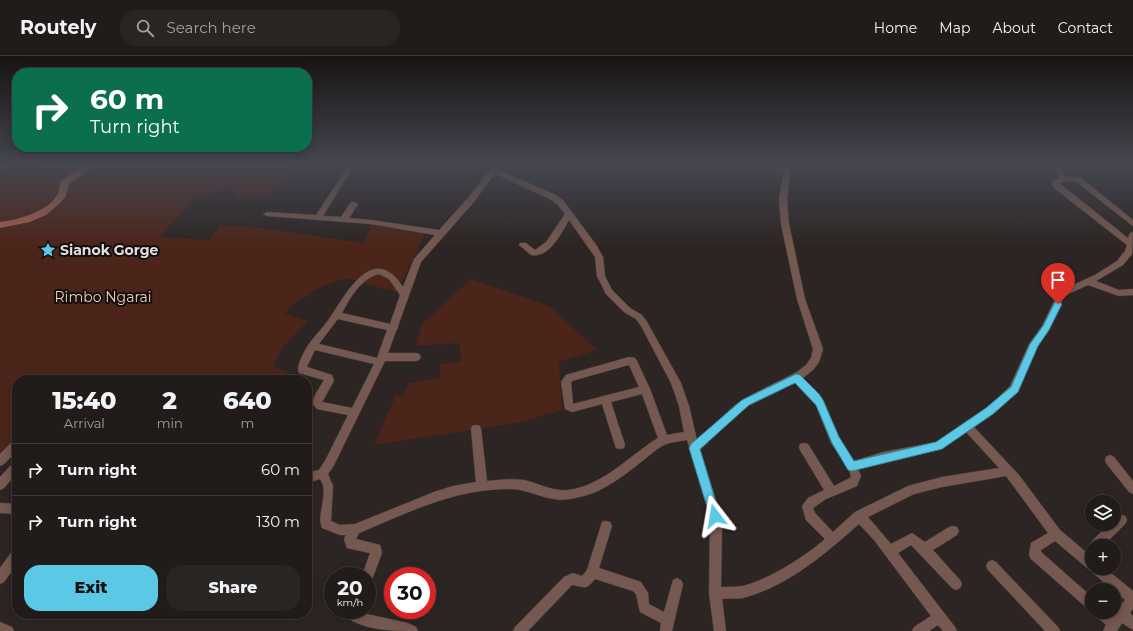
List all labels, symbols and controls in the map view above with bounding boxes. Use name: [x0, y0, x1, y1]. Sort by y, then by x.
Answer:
search box: [120, 10, 400, 46]
text: Routely: [20, 16, 96, 39]
icon: search: [134, 17, 156, 39]
text: Search here: [166, 18, 256, 37]
text: Home: [874, 19, 917, 37]
text: Map: [939, 19, 970, 37]
text: About: [992, 19, 1036, 37]
text: Contact: [1058, 19, 1113, 37]
text: 60 m: [90, 82, 164, 116]
icon: right: [24, 84, 76, 136]
text: Turn right: [90, 116, 180, 138]
place icon: Sianok Gorge: [39, 241, 57, 259]
place label: Sianok Gorge: [60, 241, 158, 259]
pin: [1041, 263, 1075, 304]
icon: arrive: [1047, 269, 1069, 291]
park label: Rimbo Ngarai: [55, 288, 151, 306]
text: 15:40: [52, 386, 117, 415]
text: 2: [163, 386, 177, 415]
text: 640: [223, 386, 272, 415]
text: Arrival: [64, 415, 105, 431]
text: min: [157, 415, 183, 431]
text: m: [240, 415, 254, 431]
icon: right: [24, 459, 46, 481]
text: Turn right: [58, 460, 137, 479]
text: 60 m: [261, 460, 300, 479]
position arrow: [694, 495, 736, 537]
map controls: [1085, 495, 1121, 619]
button: layers: [1085, 495, 1121, 531]
icon: right: [24, 511, 46, 533]
text: Turn right: [58, 512, 137, 531]
text: 130 m: [256, 512, 300, 531]
button: +: [1085, 539, 1121, 575]
button: Exit: [24, 565, 158, 611]
button: Share: [166, 565, 300, 611]
speed limit sign: 30: [384, 567, 436, 619]
text: 20: [337, 576, 363, 600]
button: −: [1085, 583, 1121, 619]
text: km/h: [337, 596, 363, 609]

